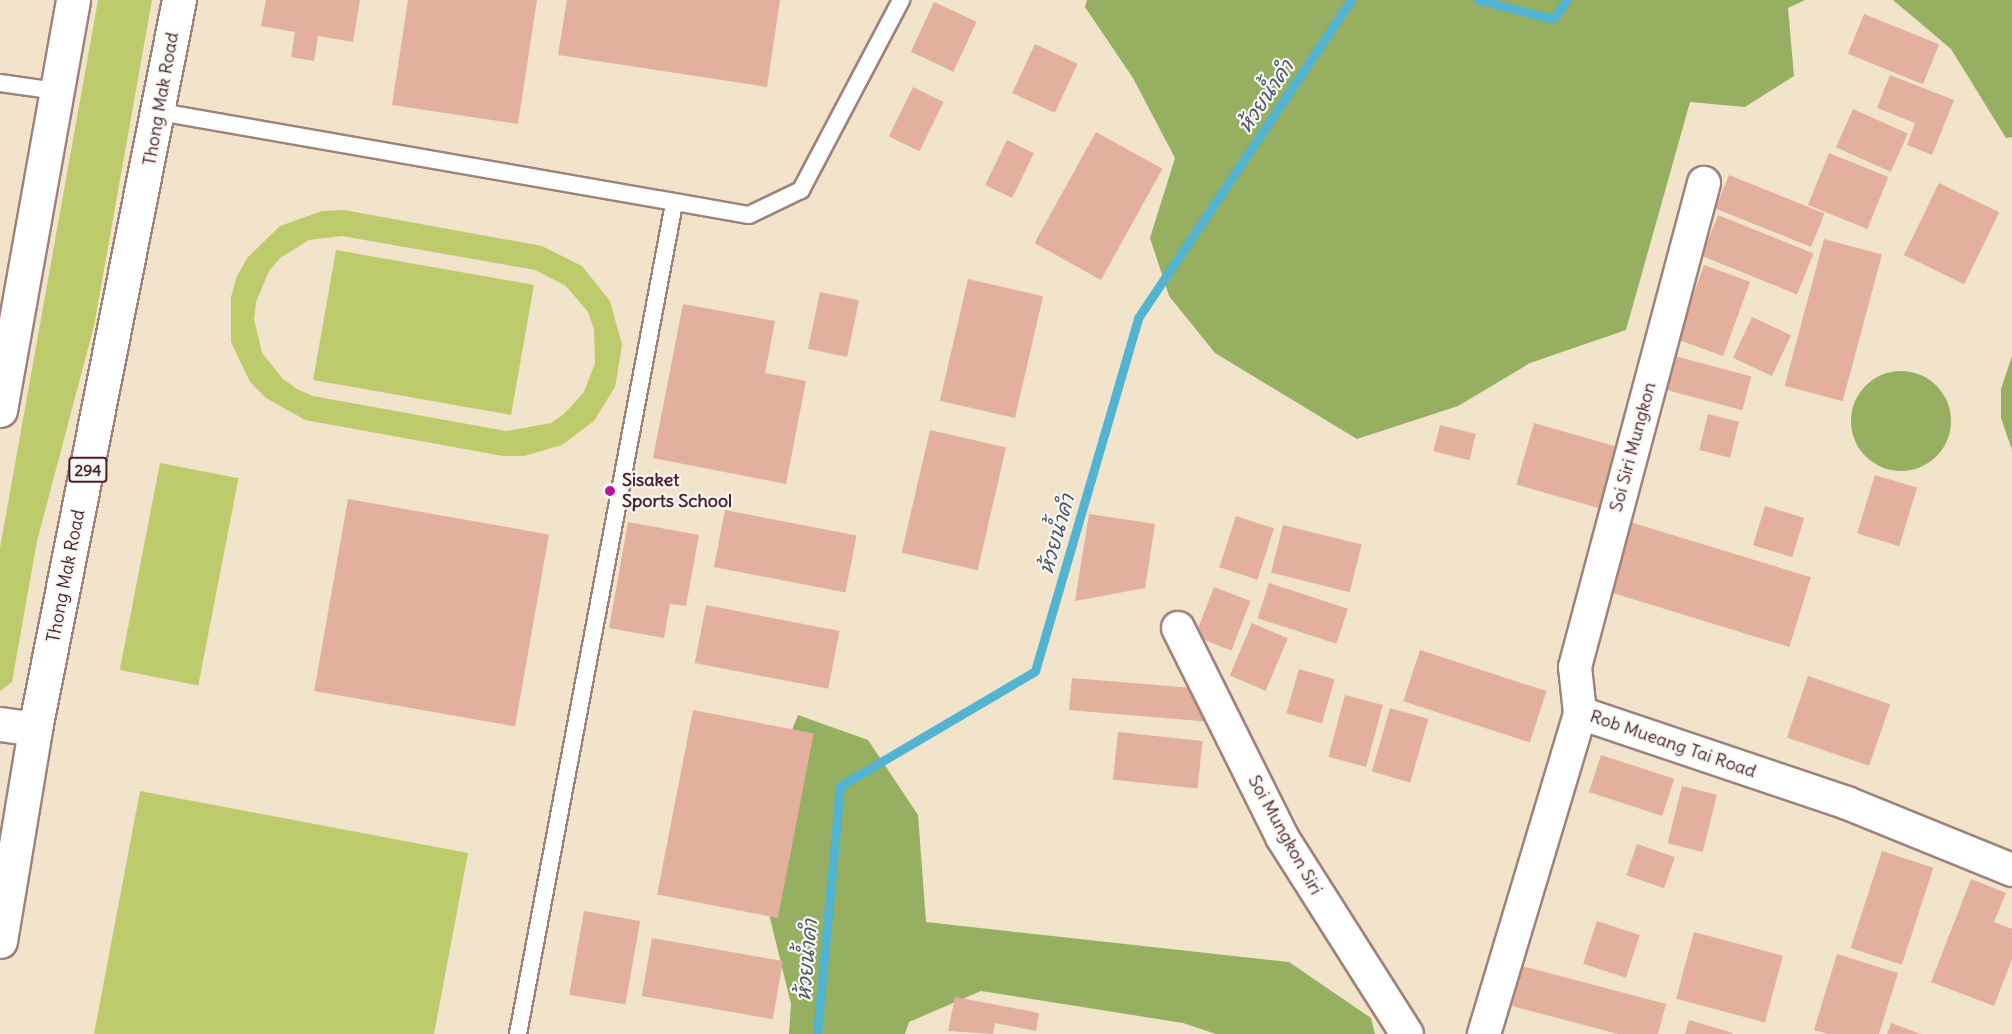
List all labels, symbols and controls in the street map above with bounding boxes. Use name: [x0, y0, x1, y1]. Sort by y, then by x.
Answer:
street label: Thong Mak Road: [139, 31, 183, 167]
water label: ห้วยน้ำคำ: [1232, 55, 1298, 137]
street label: Soi Siri Mungkon: [1605, 380, 1661, 514]
road number: 294: [67, 457, 109, 483]
place label: Sisaket Sports School: [622, 470, 732, 512]
marker: Sisaket Sports School: [603, 484, 617, 498]
water label: ห้วยน้ำคำ: [1033, 491, 1079, 577]
street label: Thong Mak Road: [43, 508, 89, 644]
street label: Rob Mueang Tai Road: [1587, 705, 1759, 783]
street label: Soi Mungkon Siri: [1243, 772, 1327, 898]
water label: ห้วยน้ำคำ: [790, 918, 822, 1002]

